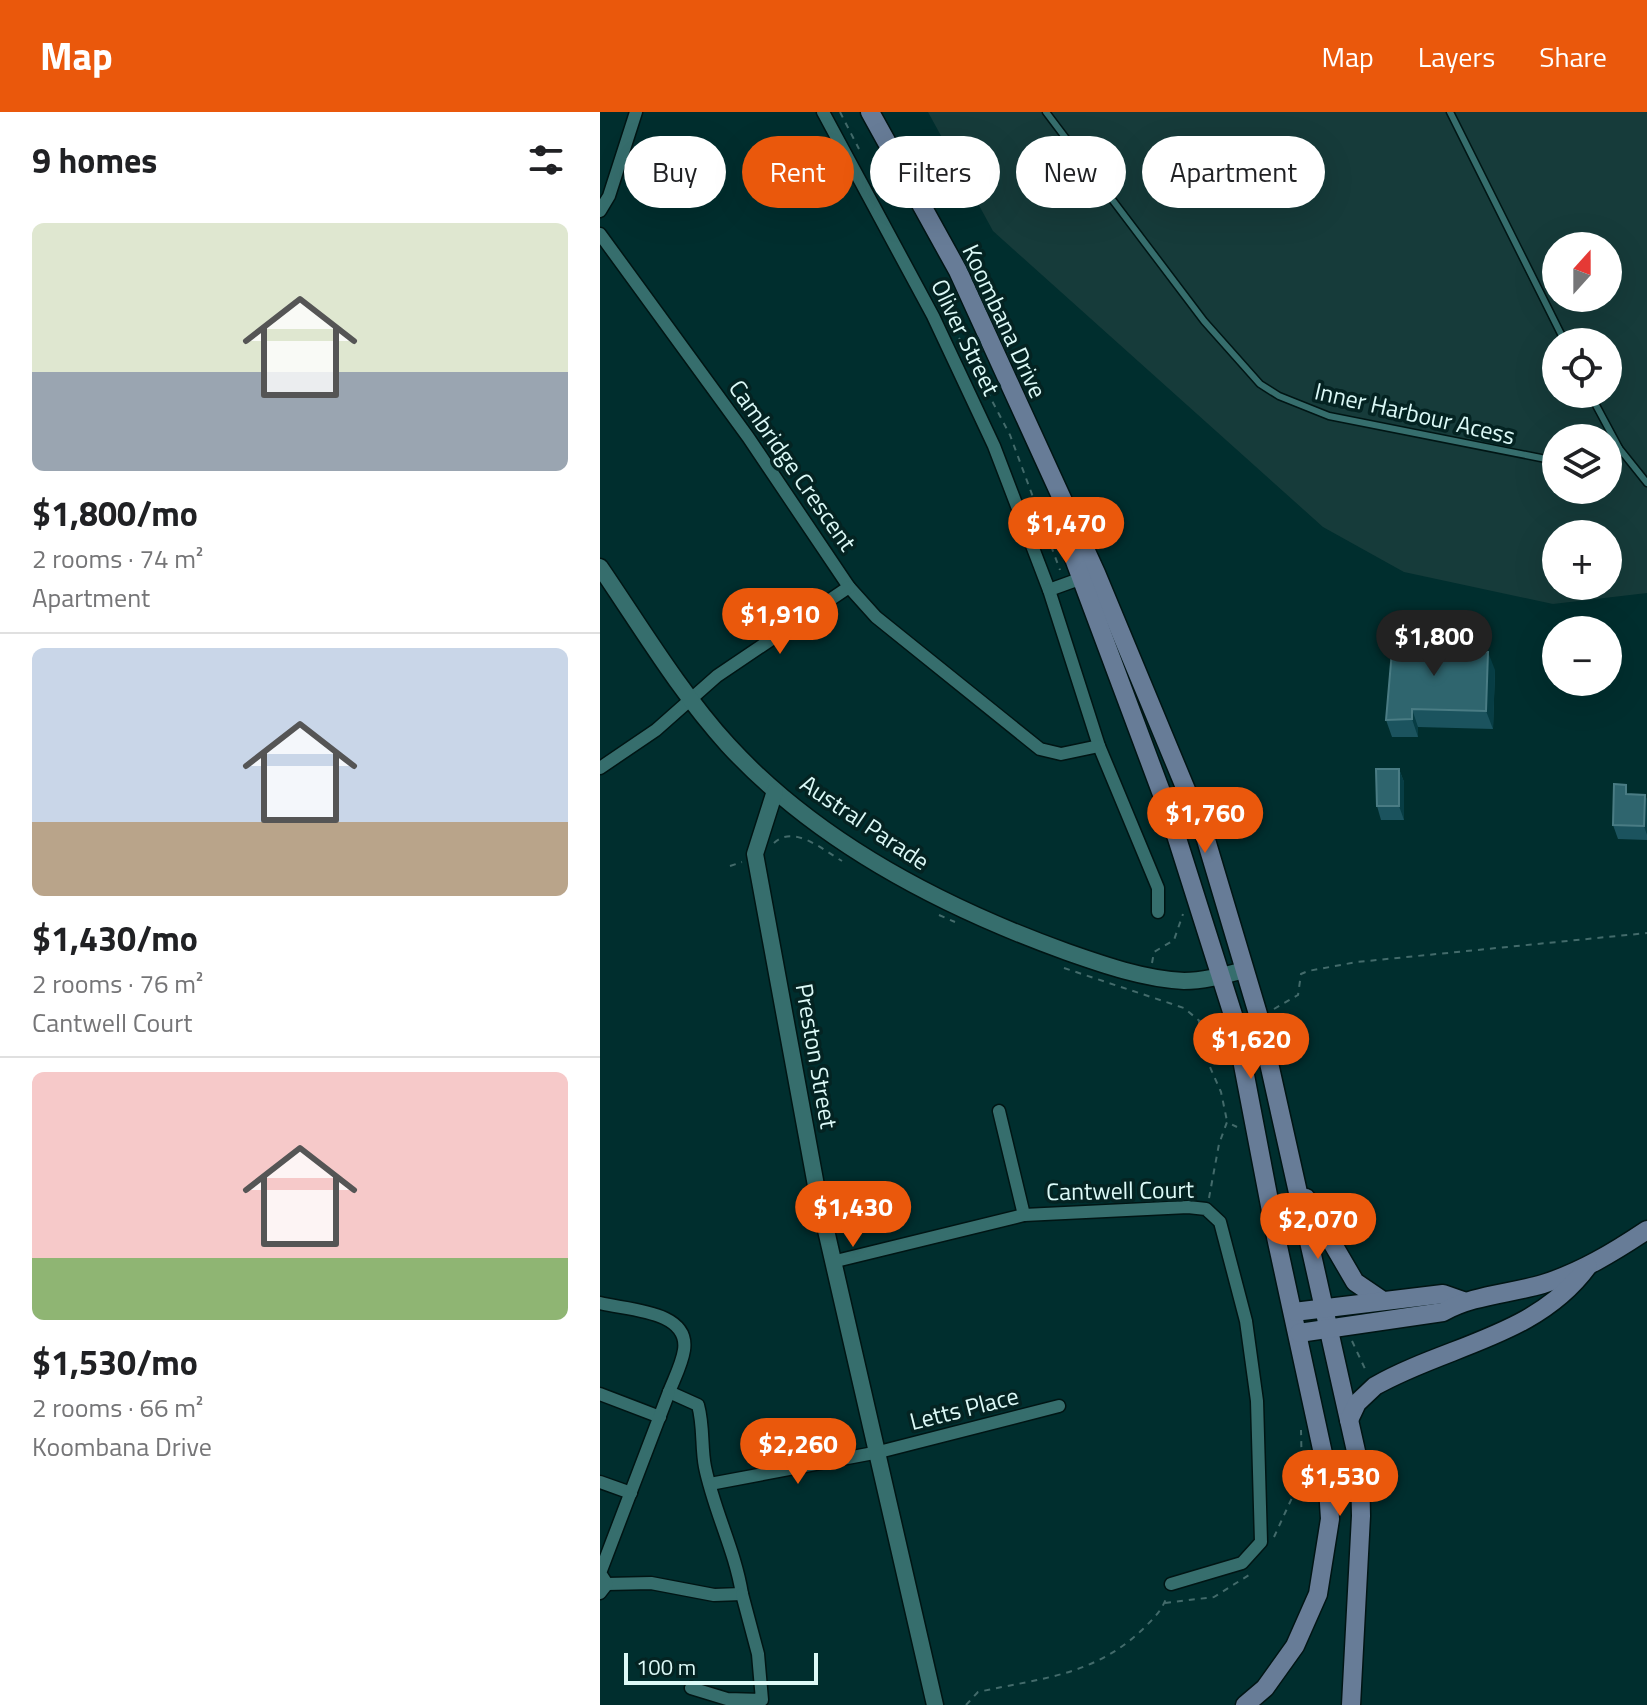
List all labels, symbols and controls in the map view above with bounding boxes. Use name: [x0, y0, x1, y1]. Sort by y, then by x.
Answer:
text: Map: [40, 27, 113, 85]
text: Map: [1321, 35, 1374, 78]
text: Layers: [1418, 35, 1495, 78]
text: Share: [1539, 35, 1607, 78]
text: 9 homes: [32, 134, 157, 186]
chip: Buy: [624, 136, 726, 208]
chip: Rent: [742, 136, 854, 208]
chip: Filters: [870, 136, 1000, 208]
chip: New: [1016, 136, 1126, 208]
chip: Apartment: [1142, 136, 1325, 208]
icon: filters: [524, 138, 568, 182]
north arrow: [1542, 232, 1622, 312]
map controls: [1542, 232, 1622, 696]
street label: Koombana Drive: [954, 238, 1056, 404]
street label: Oliver Street: [922, 273, 1010, 402]
icon: home: [228, 275, 372, 419]
button: locate: [1542, 328, 1622, 408]
street label: Cambridge Crescent: [720, 372, 866, 558]
street label: Inner Harbour Acess: [1311, 372, 1519, 454]
button: layers: [1542, 424, 1622, 504]
text: $1,800/mo: [32, 487, 198, 539]
pin: $1,470: [1001, 497, 1131, 565]
text: $1,470: [1026, 503, 1106, 542]
button: +: [1542, 520, 1622, 600]
text: 2 rooms · 74 m²: [32, 539, 203, 578]
text: Apartment: [32, 578, 150, 617]
pin: $1,910: [715, 588, 845, 656]
text: $1,910: [740, 594, 820, 633]
pin: $1,800: [1369, 610, 1499, 678]
text: $1,800: [1394, 616, 1474, 655]
button: −: [1542, 616, 1622, 696]
icon: home: [228, 700, 372, 844]
street label: Austral Parade: [793, 765, 937, 879]
pin: $1,760: [1140, 787, 1270, 855]
text: $1,760: [1165, 793, 1245, 832]
text: $1,430/mo: [32, 912, 198, 964]
text: 2 rooms · 76 m²: [32, 964, 203, 1003]
street label: Preston Street: [787, 981, 848, 1132]
text: Cantwell Court: [32, 1003, 192, 1042]
pin: $1,620: [1186, 1013, 1316, 1081]
text: $1,620: [1211, 1019, 1291, 1058]
icon: home: [228, 1124, 372, 1268]
street label: Cantwell Court: [1046, 1171, 1195, 1209]
pin: $1,430: [788, 1181, 918, 1249]
text: $1,430: [813, 1187, 893, 1226]
pin: $2,070: [1253, 1193, 1383, 1261]
text: $2,070: [1278, 1199, 1358, 1238]
text: $1,530/mo: [32, 1336, 198, 1388]
street label: Letts Place: [906, 1377, 1022, 1439]
text: 2 rooms · 66 m²: [32, 1388, 203, 1427]
pin: $2,260: [733, 1418, 863, 1486]
text: $2,260: [758, 1424, 838, 1463]
text: Koombana Drive: [32, 1427, 212, 1466]
pin: $1,530: [1275, 1450, 1405, 1518]
text: $1,530: [1300, 1456, 1380, 1495]
scale bar: [624, 1649, 818, 1685]
text: 100 m: [636, 1650, 696, 1684]

